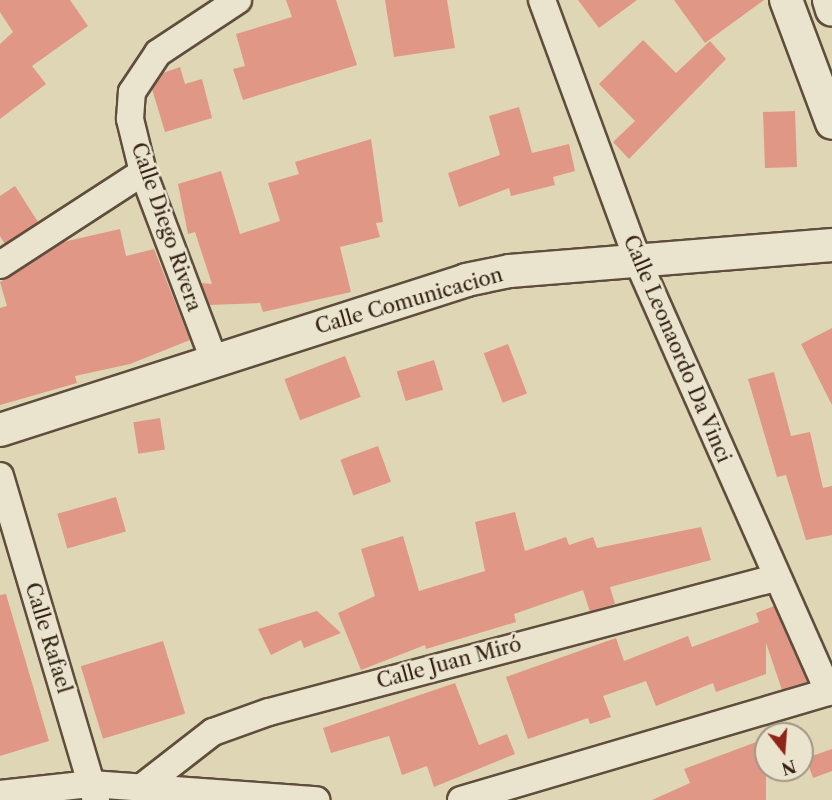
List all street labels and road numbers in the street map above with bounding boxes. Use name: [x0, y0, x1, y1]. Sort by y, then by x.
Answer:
street label: Calle Diego Rivera: [126, 140, 206, 314]
street label: Calle Leonaordo Da Vinci: [618, 231, 736, 467]
street label: Calle Comunicacion: [312, 263, 506, 339]
street label: Calle Rafael: [20, 580, 76, 696]
street label: Calle Juan Miró: [374, 632, 524, 694]

